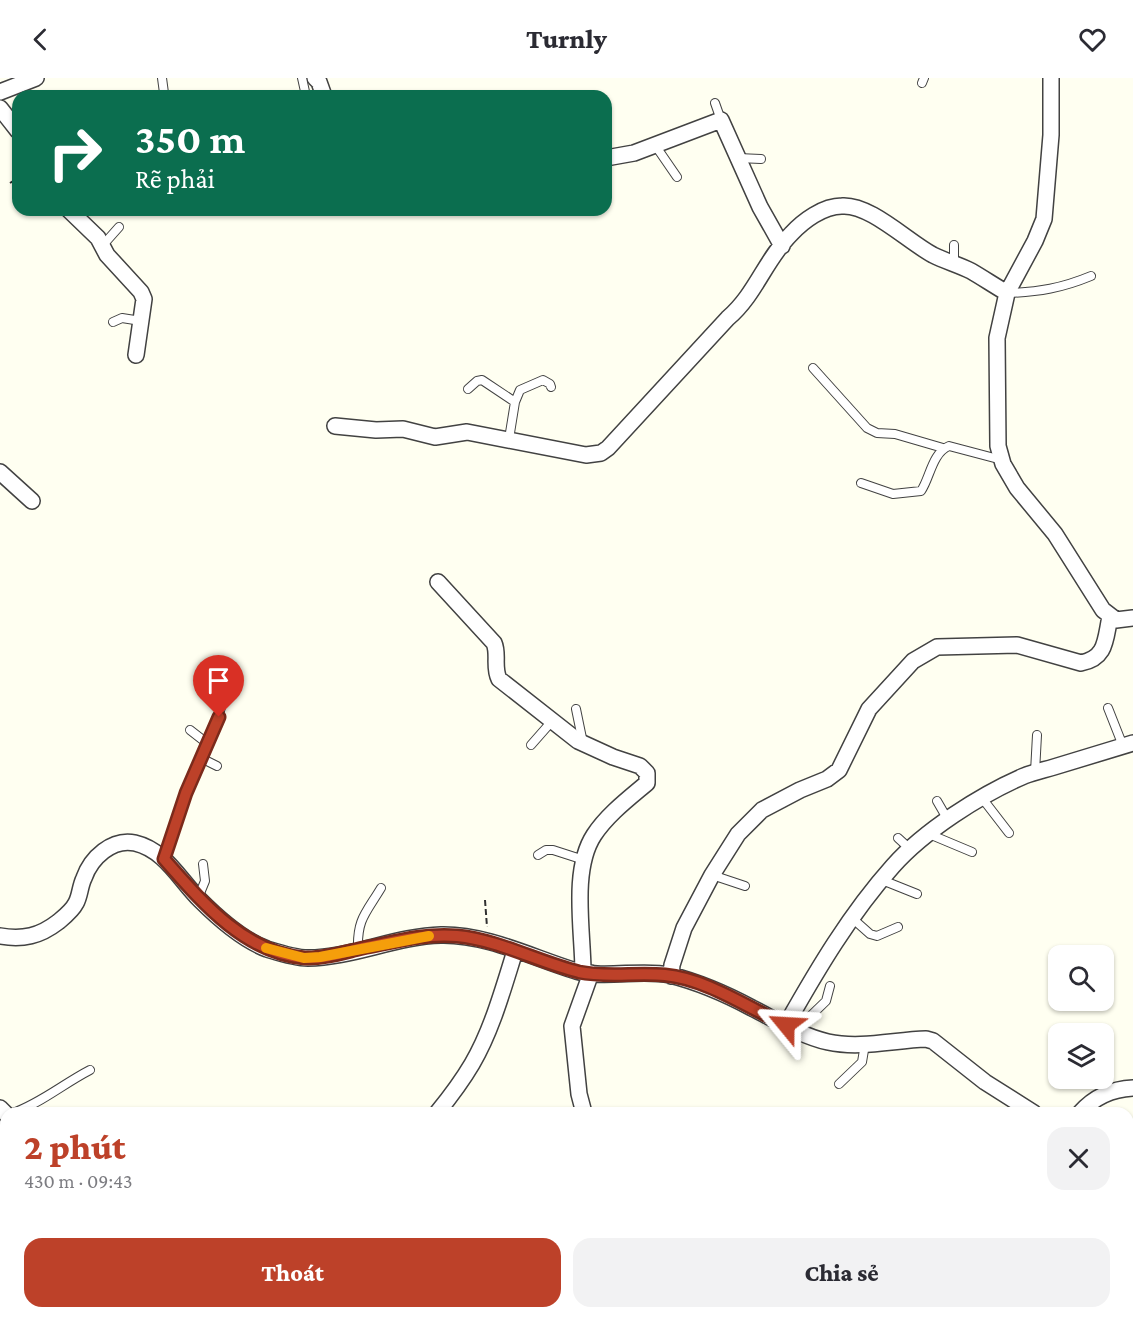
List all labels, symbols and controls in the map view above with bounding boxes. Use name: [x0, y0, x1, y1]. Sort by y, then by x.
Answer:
icon: back: [24, 23, 57, 56]
icon: heart: [1076, 23, 1109, 56]
text: Turnly: [526, 24, 607, 54]
icon: right: [36, 114, 114, 192]
text: 350 m: [135, 115, 245, 162]
text: Rẽ phải: [135, 164, 215, 194]
pin: [193, 655, 244, 717]
icon: arrive: [202, 664, 235, 697]
map controls: [1048, 945, 1114, 1089]
button: search: [1048, 945, 1114, 1011]
position arrow: [754, 993, 818, 1057]
button: layers: [1048, 1023, 1114, 1089]
text: 2 phút: [24, 1127, 125, 1167]
button: close: [1047, 1127, 1110, 1190]
text: 430 m · 09:43: [24, 1170, 133, 1192]
button: Thoát: [24, 1238, 561, 1307]
button: Chia sẻ: [573, 1238, 1110, 1307]

